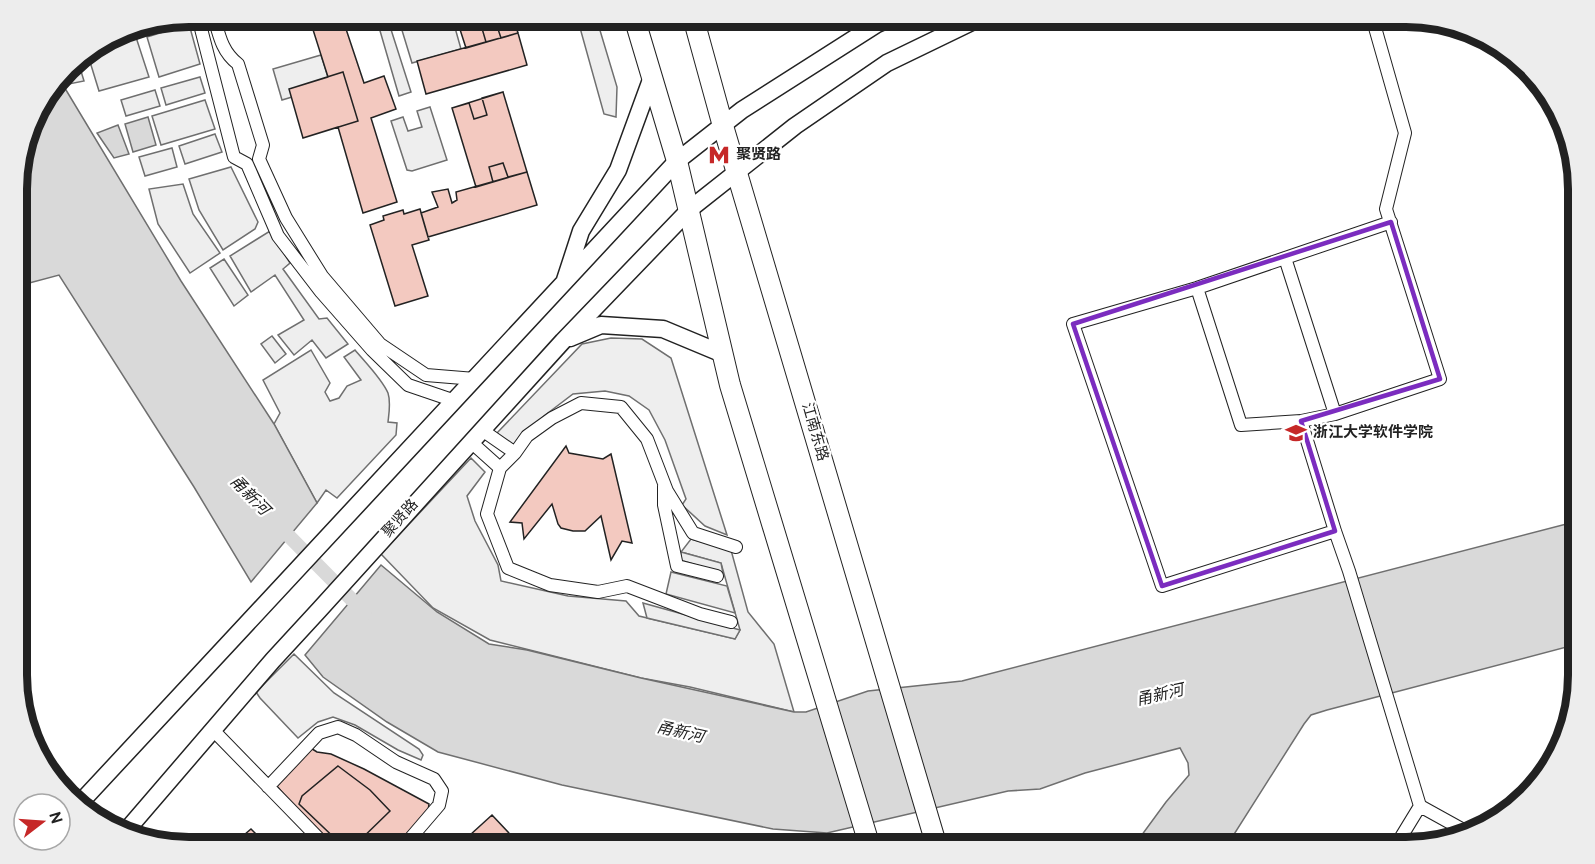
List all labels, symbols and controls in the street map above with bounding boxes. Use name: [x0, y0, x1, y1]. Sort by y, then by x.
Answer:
metro station icon: 聚贤路: [707, 143, 731, 167]
place label: 聚贤路: [736, 146, 781, 165]
street label: 江南东路: [797, 401, 831, 463]
school or university icon: 浙江大学软件学院: [1284, 421, 1308, 445]
place label: 浙江大学软件学院: [1313, 423, 1433, 443]
water label: 甬新河: [225, 472, 275, 522]
street label: 聚贤路: [379, 496, 423, 542]
water label: 甬新河: [1134, 680, 1189, 711]
water label: 甬新河: [654, 718, 709, 749]
north arrow: [12, 792, 72, 852]
text: N: [43, 810, 66, 827]

